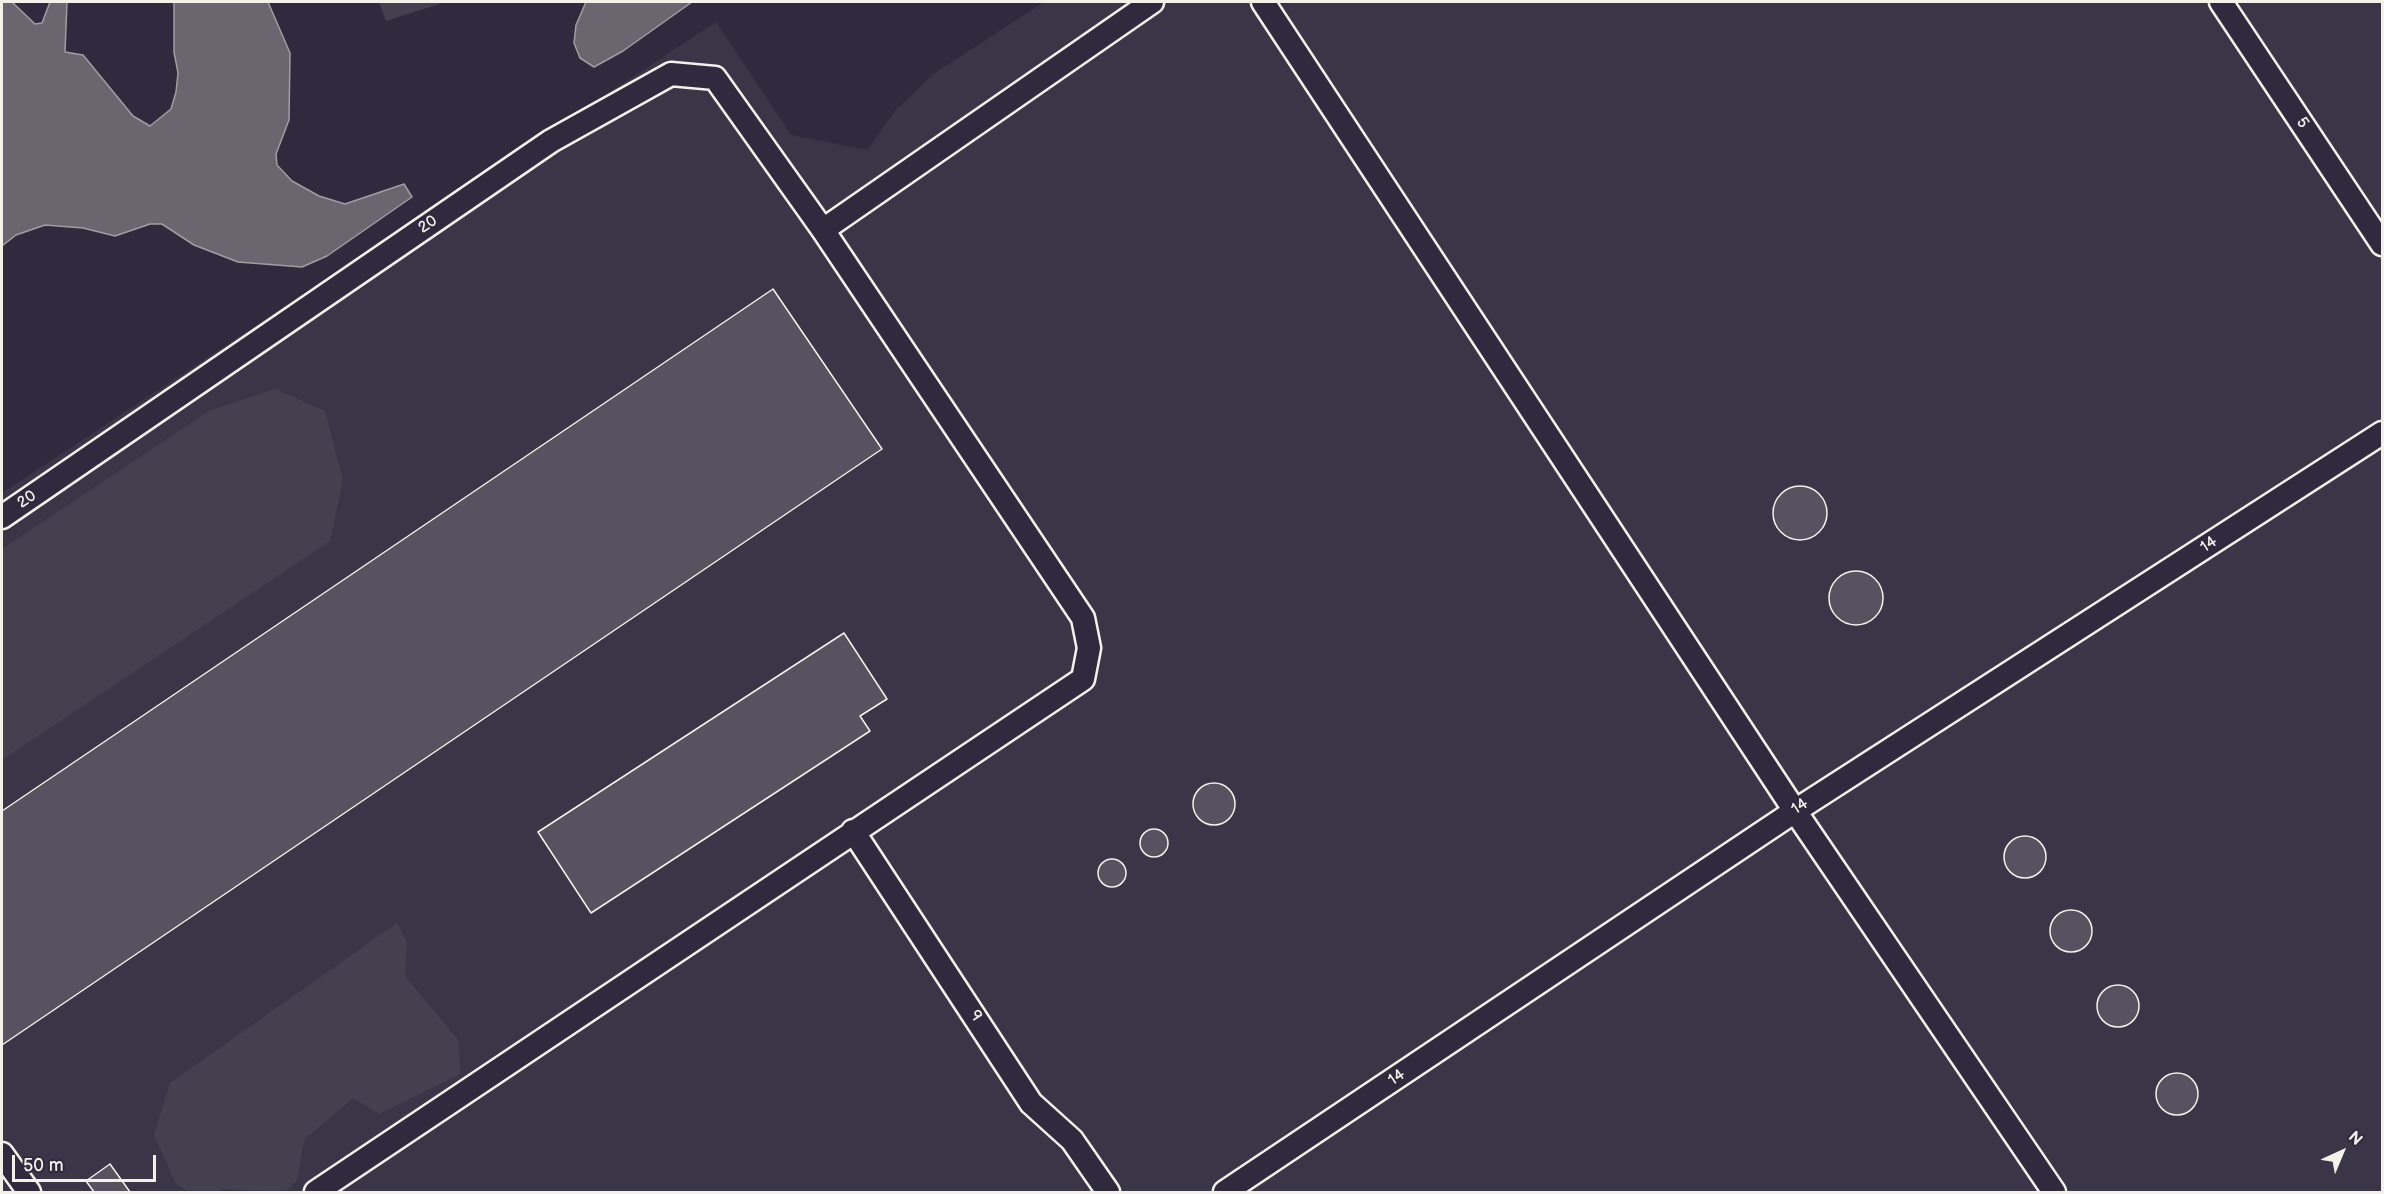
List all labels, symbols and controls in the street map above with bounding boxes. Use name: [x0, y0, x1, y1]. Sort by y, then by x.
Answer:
street label: 5: [2291, 114, 2313, 132]
street label: 20: [415, 212, 441, 238]
street label: 20: [14, 487, 40, 513]
street label: 14: [2197, 533, 2221, 557]
street label: 14: [1788, 795, 1812, 819]
street label: 9: [964, 1007, 986, 1025]
street label: 14: [1385, 1066, 1409, 1090]
north arrow: [2312, 1122, 2372, 1182]
text: N: [2344, 1128, 2366, 1150]
scale bar: [15, 1143, 159, 1181]
text: 50 m: [23, 1155, 64, 1176]

